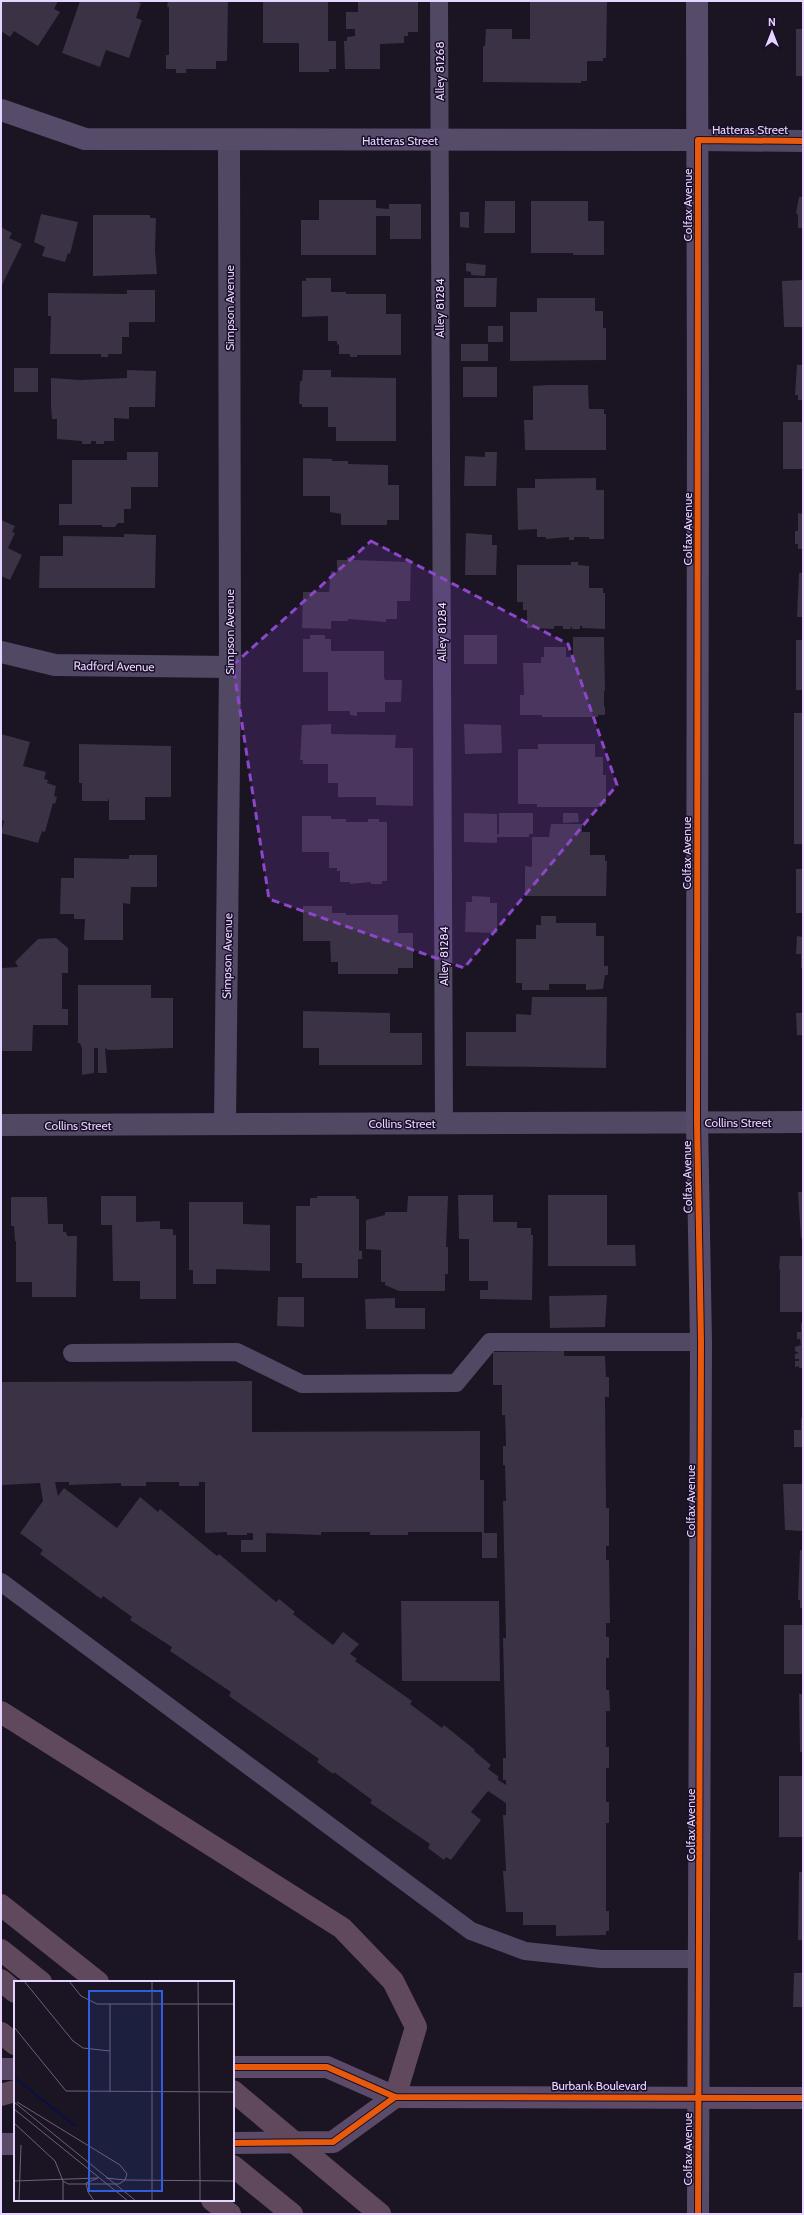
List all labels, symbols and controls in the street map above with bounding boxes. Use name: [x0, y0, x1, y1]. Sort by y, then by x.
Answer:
north arrow: [752, 12, 792, 52]
text: N: [768, 15, 776, 29]
street label: Alley 81268: [432, 41, 447, 101]
street label: Hatteras Street: [712, 122, 788, 137]
street label: Hatteras Street: [362, 133, 438, 148]
street label: Colfax Avenue: [680, 169, 695, 241]
street label: Simpson Avenue: [222, 265, 237, 351]
street label: Alley 81284: [432, 278, 447, 338]
street label: Colfax Avenue: [680, 493, 695, 565]
street label: Simpson Avenue: [222, 589, 237, 675]
street label: Alley 81284: [434, 602, 449, 662]
street label: Radford Avenue: [73, 658, 155, 674]
street label: Colfax Avenue: [679, 817, 694, 889]
street label: Simpson Avenue: [219, 913, 235, 999]
street label: Alley 81284: [436, 926, 451, 986]
street label: Collins Street: [704, 1115, 772, 1130]
street label: Collins Street: [368, 1116, 436, 1131]
street label: Collins Street: [44, 1118, 112, 1133]
street label: Colfax Avenue: [679, 1140, 695, 1214]
street label: Colfax Avenue: [683, 1465, 698, 1537]
street label: Colfax Avenue: [683, 1789, 698, 1861]
inset map: [14, 1981, 234, 2201]
street label: Burbank Boulevard: [551, 2078, 647, 2093]
street label: Colfax Avenue: [680, 2113, 695, 2185]

